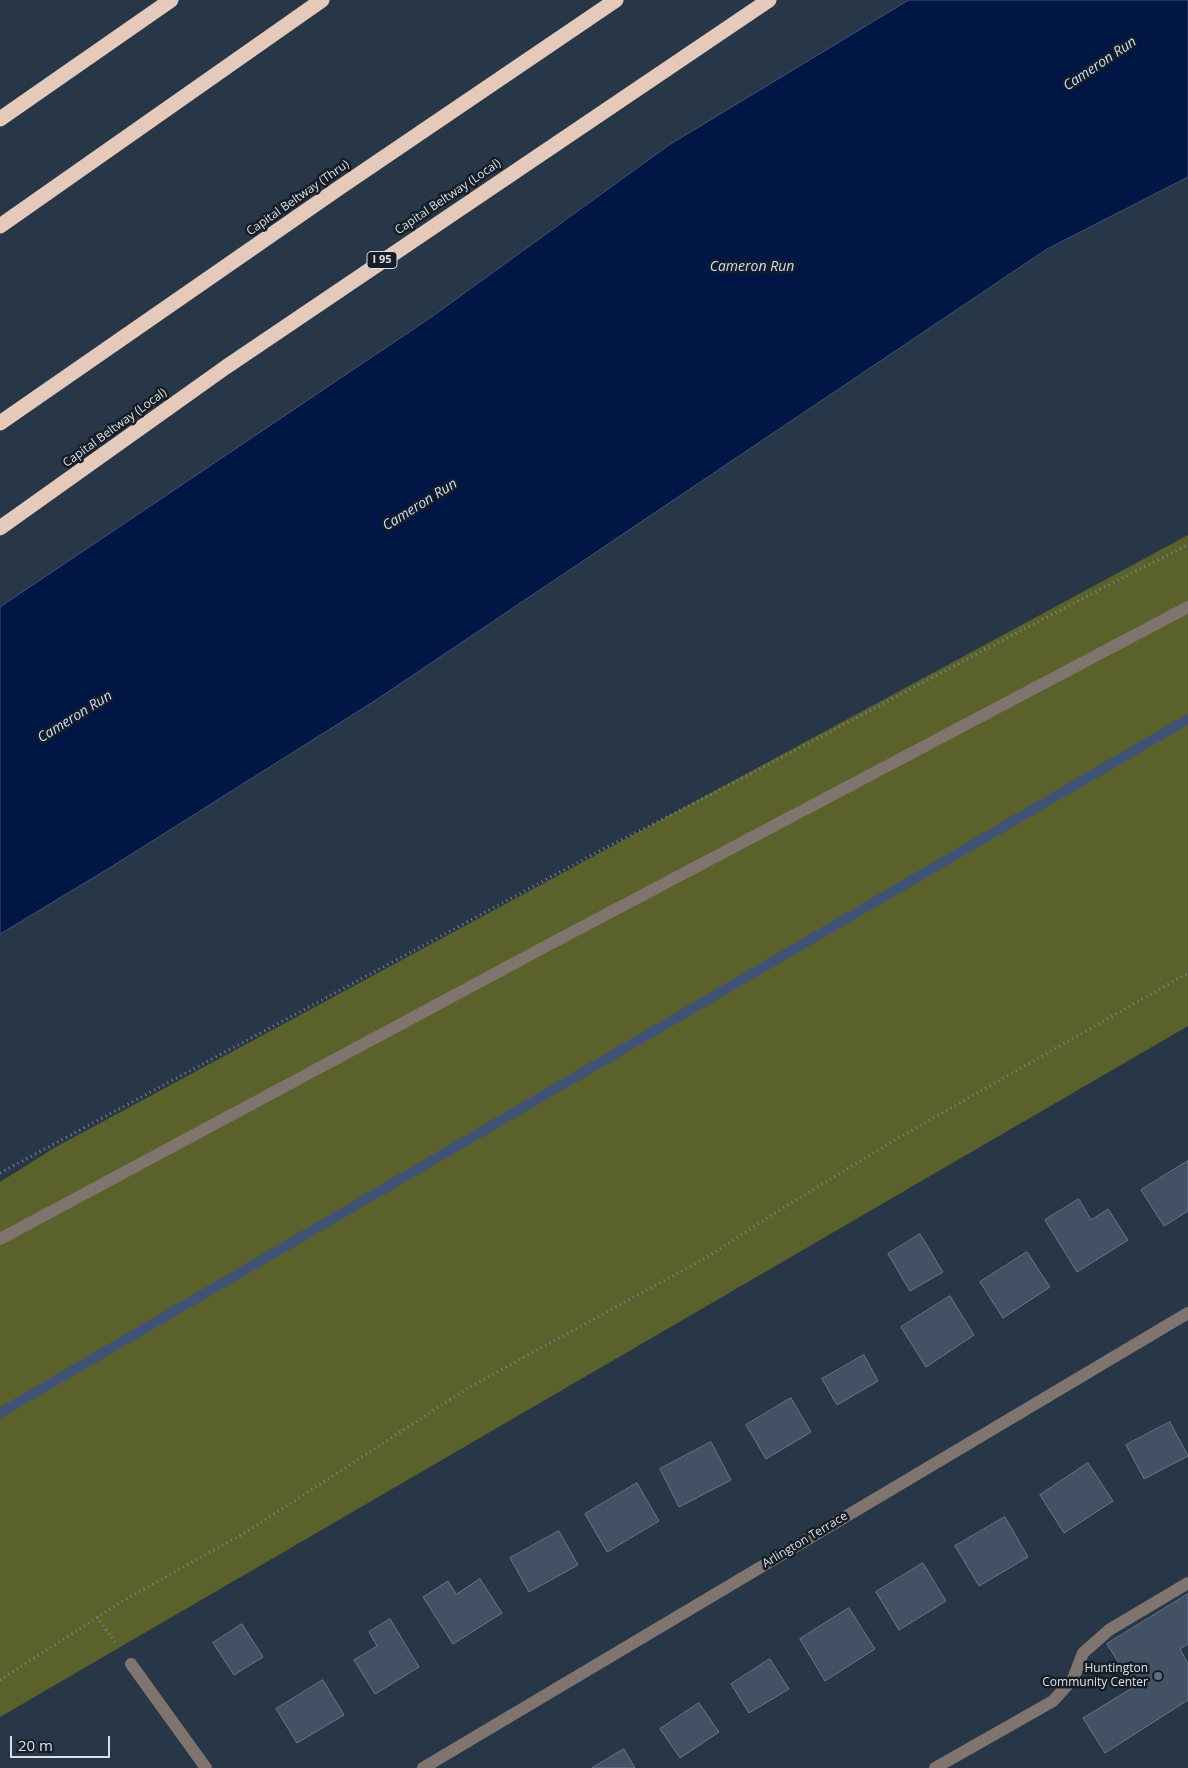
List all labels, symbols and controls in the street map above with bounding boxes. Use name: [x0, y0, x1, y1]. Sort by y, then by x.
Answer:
water label: Cameron Run: [1060, 33, 1140, 95]
street label: Capital Beltway (Local): [392, 156, 504, 238]
street label: Capital Beltway (Thru): [244, 157, 352, 239]
road number: I 95: [367, 252, 397, 268]
water label: Cameron Run: [710, 259, 794, 275]
street label: Capital Beltway (Local): [60, 386, 170, 470]
water label: Cameron Run: [380, 475, 460, 535]
water label: Cameron Run: [35, 687, 115, 747]
street label: Arlington Terrace: [760, 1509, 850, 1571]
place label: Huntington Community Center: [1042, 1662, 1148, 1690]
marker: Huntington Community Center: [1152, 1670, 1164, 1682]
scale bar: [12, 1726, 112, 1758]
text: 20 m: [18, 1735, 53, 1755]

